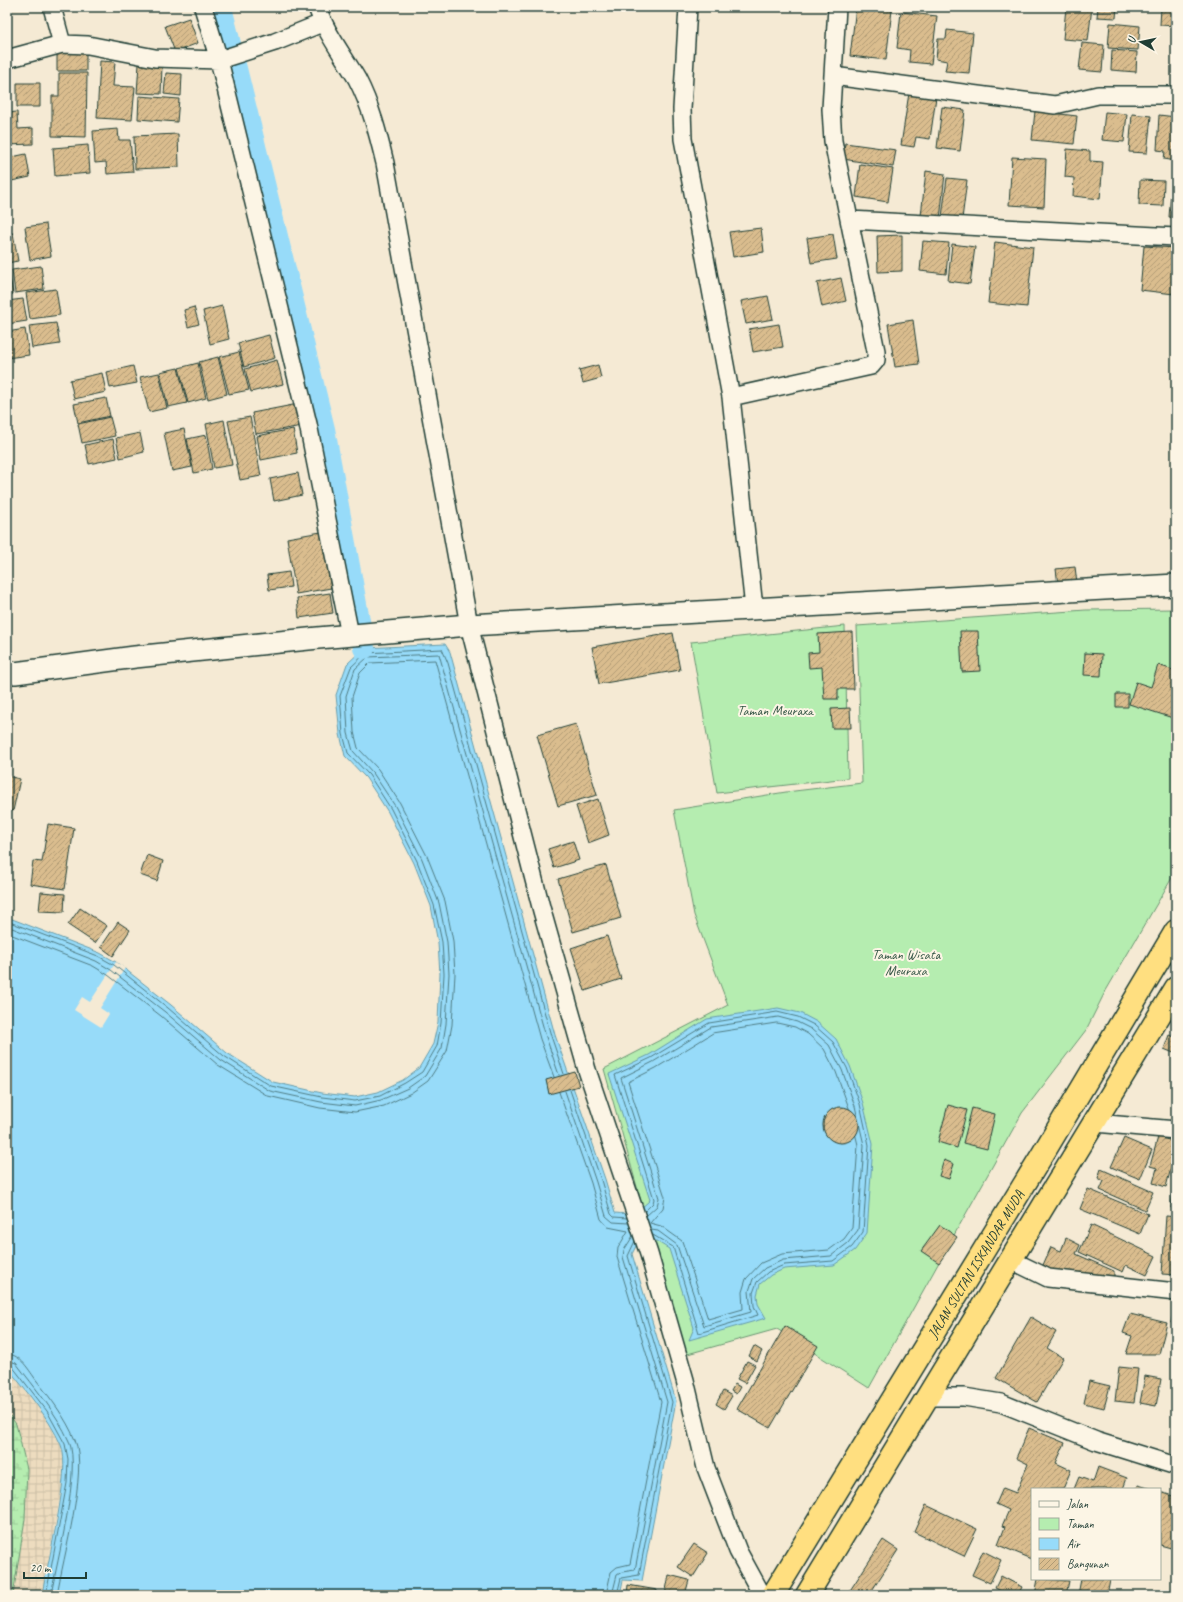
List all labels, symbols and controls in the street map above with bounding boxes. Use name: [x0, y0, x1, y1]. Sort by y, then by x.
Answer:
north arrow: [1121, 22, 1161, 62]
text: U: [1124, 34, 1139, 44]
park label: Taman Meuraxa: [737, 702, 814, 719]
park label: Taman Wisata Meuraxa: [872, 946, 942, 979]
street label: JALAN SULTAN ISKANDAR MUDA: [924, 1186, 1028, 1342]
legend: [1031, 1488, 1161, 1580]
text: Jalan: [1066, 1496, 1089, 1512]
text: Taman: [1067, 1516, 1094, 1532]
text: Air: [1067, 1536, 1081, 1552]
scale bar: [24, 1554, 86, 1580]
text: Bangunan: [1067, 1556, 1109, 1572]
text: 20 m: [30, 1560, 52, 1576]

